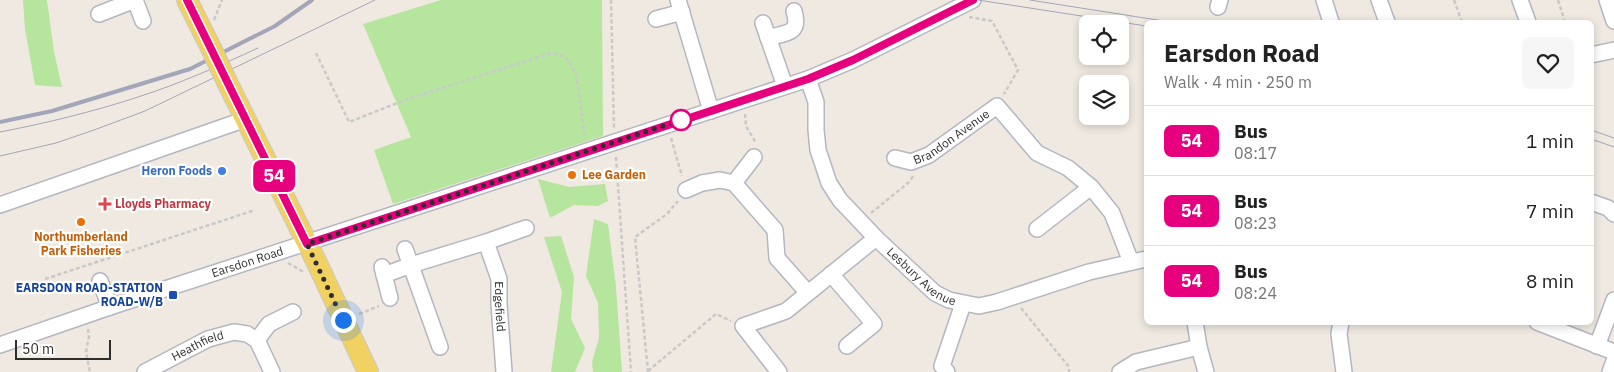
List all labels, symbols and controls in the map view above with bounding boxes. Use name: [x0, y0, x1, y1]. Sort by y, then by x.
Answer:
map controls: [1079, 15, 1129, 125]
button: locate: [1079, 15, 1129, 65]
text: Earsdon Road: [1164, 37, 1320, 69]
button: heart: [1522, 37, 1574, 89]
text: Walk · 4 min · 250 m: [1164, 72, 1312, 92]
button: layers: [1079, 75, 1129, 125]
street label: Brandon Avenue: [911, 106, 992, 167]
unlabelled marker: [670, 109, 692, 131]
text: Bus: [1234, 119, 1268, 143]
text: 54: [1181, 129, 1202, 152]
text: 1 min: [1526, 129, 1574, 153]
text: 08:17: [1234, 143, 1277, 163]
line badge: 54: [252, 160, 296, 192]
place label: Heron Foods: [142, 163, 212, 178]
text: 54: [263, 164, 285, 187]
marker: Heron Foods: [216, 165, 228, 177]
place label: Lee Garden: [582, 167, 646, 182]
marker: Lee Garden: [566, 169, 578, 181]
text: Bus: [1234, 189, 1268, 213]
place label: Lloyds Pharmacy: [115, 196, 212, 211]
marker: Lloyds Pharmacy: [99, 198, 111, 210]
text: 54: [1181, 199, 1202, 222]
text: 7 min: [1526, 199, 1574, 223]
text: 08:23: [1234, 213, 1277, 233]
marker: Northumberland Park Fisheries: [75, 216, 87, 228]
place label: Northumberland Park Fisheries: [34, 229, 128, 258]
street label: Earsdon Road: [209, 243, 285, 280]
street label: Lesbury Avenue: [884, 244, 958, 308]
text: Bus: [1234, 259, 1268, 283]
text: 54: [1181, 269, 1202, 292]
text: 8 min: [1526, 269, 1574, 293]
place label: EARSDON ROAD-STATION ROAD-W/B: [16, 280, 163, 309]
street label: Edgefield: [492, 281, 509, 332]
text: 08:24: [1234, 283, 1277, 303]
marker: EARSDON ROAD-STATION ROAD-W/B: [167, 289, 179, 301]
your location: [331, 308, 356, 333]
street label: Heathfield: [169, 327, 225, 364]
scale bar: [15, 337, 111, 360]
text: 50 m: [22, 340, 54, 358]

